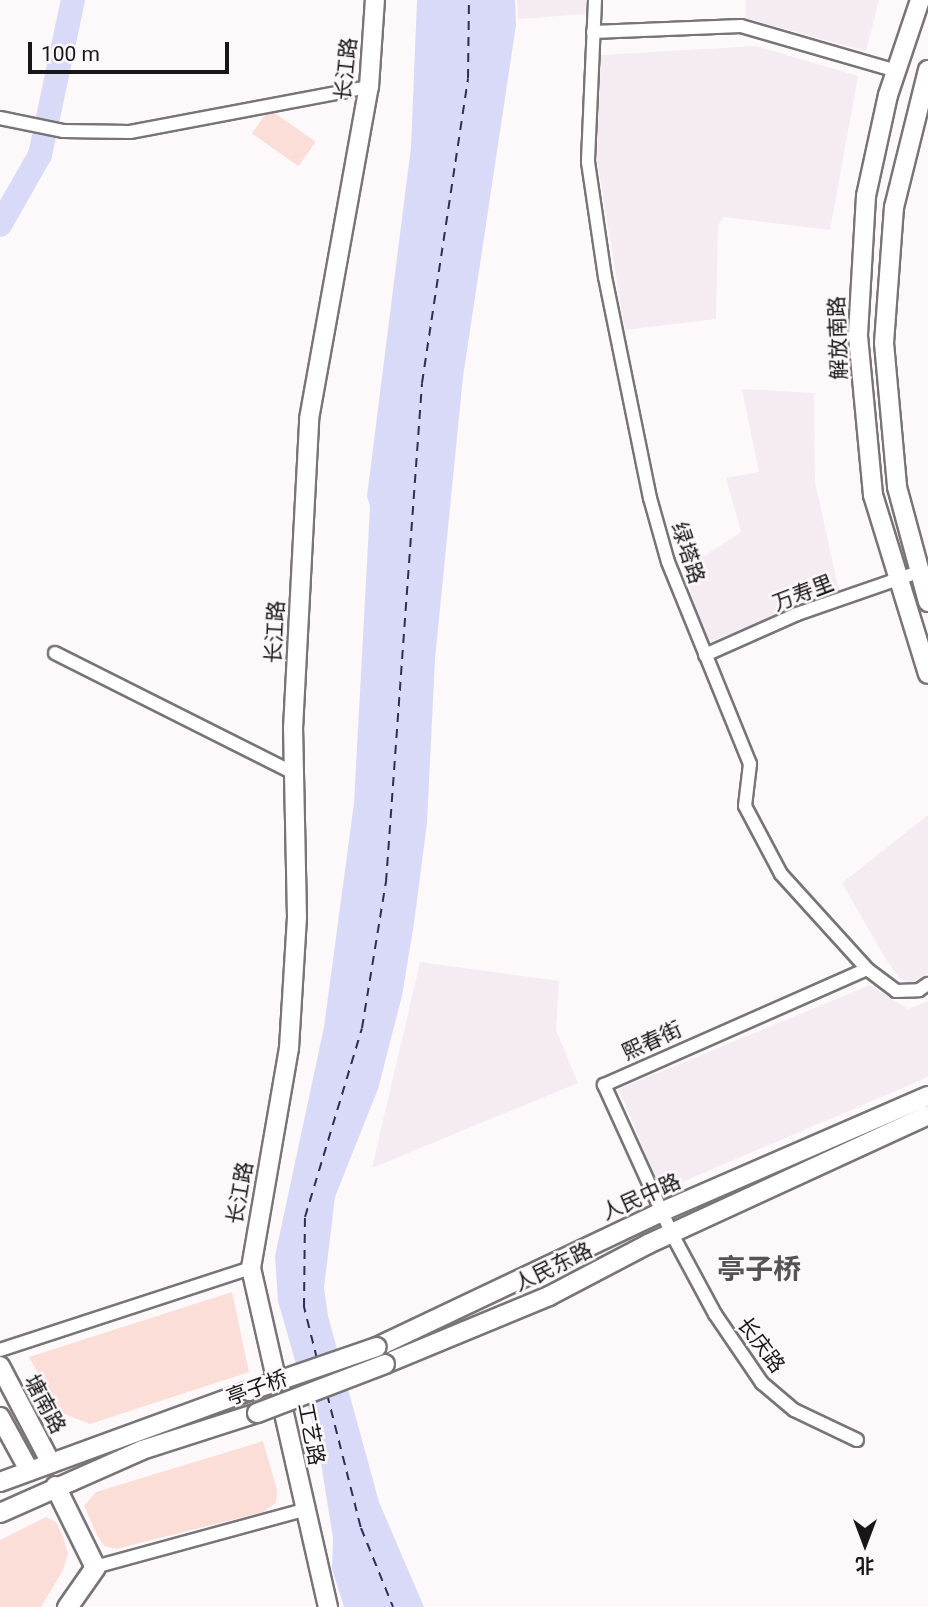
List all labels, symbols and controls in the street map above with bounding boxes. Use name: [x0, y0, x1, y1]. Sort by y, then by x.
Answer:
scale bar: [32, 28, 233, 72]
street label: 长江路: [330, 36, 362, 102]
text: 100 m: [41, 42, 100, 66]
street label: 解放南路: [824, 296, 852, 380]
street label: 绿塔路: [666, 519, 710, 587]
street label: 万寿里: [769, 570, 837, 616]
street label: 长江路: [261, 600, 289, 664]
street label: 熙春街: [618, 1016, 686, 1066]
street label: 长江路: [222, 1160, 258, 1226]
street label: 人民中路: [598, 1168, 684, 1226]
street label: 人民东路: [510, 1237, 596, 1297]
district label: 亭子桥: [717, 1253, 801, 1287]
street label: 长庆路: [732, 1312, 790, 1378]
street label: 亭子桥: [223, 1365, 291, 1411]
street label: 塘南路: [19, 1370, 71, 1438]
street label: 工艺路: [293, 1401, 329, 1467]
north arrow: [830, 1509, 900, 1579]
text: 北: [856, 1554, 875, 1577]

